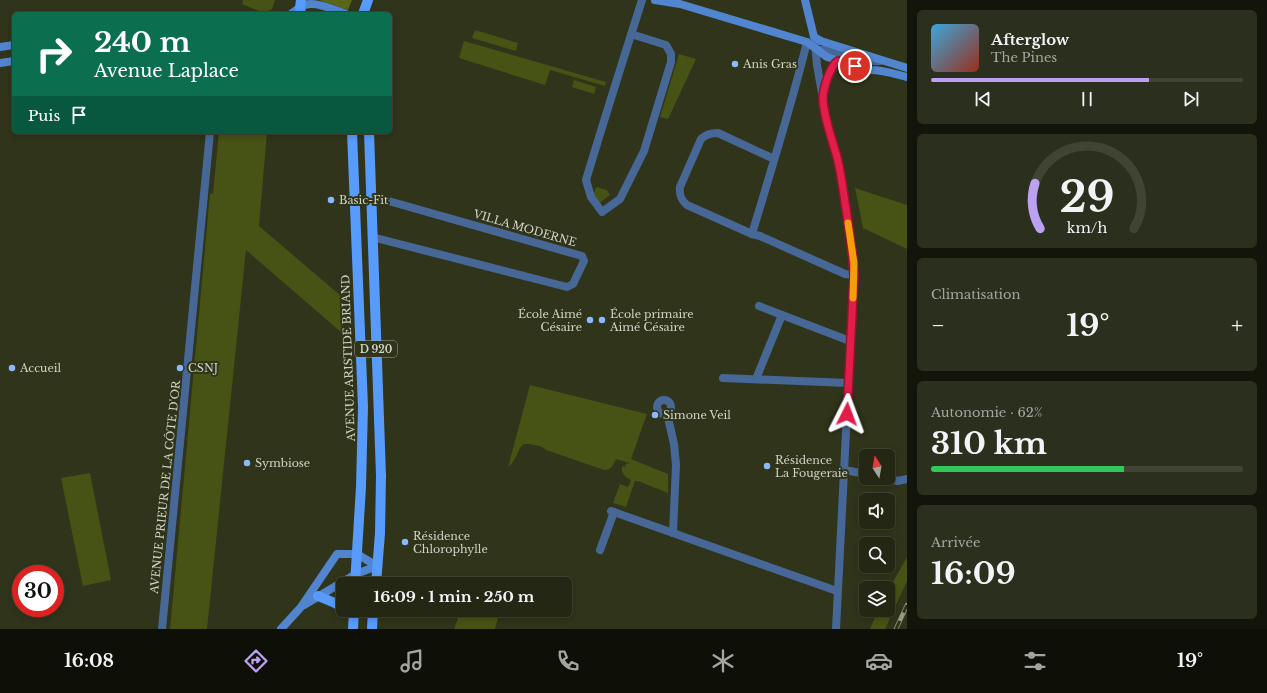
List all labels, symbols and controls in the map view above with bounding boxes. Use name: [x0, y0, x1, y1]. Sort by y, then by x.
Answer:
text: 240 m: [94, 25, 190, 60]
icon: right: [28, 28, 80, 80]
text: Afterglow: [991, 30, 1069, 49]
pin: [838, 49, 872, 83]
text: The Pines: [991, 49, 1057, 66]
icon: arrive: [844, 55, 866, 77]
place label: Anis Gras: [742, 57, 797, 71]
marker: Anis Gras: [730, 59, 740, 69]
text: Avenue Laplace: [94, 60, 239, 82]
icon: previous: [972, 88, 994, 110]
icon: pause: [1076, 88, 1098, 110]
icon: next: [1180, 88, 1202, 110]
icon: arrive: [68, 104, 90, 126]
text: Puis: [28, 106, 60, 125]
text: 29: [1059, 171, 1115, 222]
place label: Basic-Fit: [339, 193, 389, 207]
marker: Basic-Fit: [326, 195, 336, 205]
street label: VILLA MODERNE: [471, 206, 578, 249]
text: km/h: [1067, 218, 1107, 236]
street label: AVENUE ARISTIDE BRIAND: [338, 274, 358, 443]
text: Climatisation: [931, 286, 1021, 303]
place label: École Aimé Césaire: [518, 307, 582, 334]
place label: École primaire Aimé Césaire: [609, 307, 694, 334]
text: 19°: [1066, 307, 1110, 344]
text: −: [931, 312, 945, 339]
text: +: [1231, 312, 1243, 339]
marker: École Aimé Césaire: [585, 315, 595, 325]
marker: École primaire Aimé Césaire: [597, 315, 607, 325]
road number: D 920: [355, 341, 397, 357]
place label: Accueil: [19, 361, 62, 375]
place label: CSNJ: [188, 361, 218, 375]
marker: Accueil: [7, 363, 17, 373]
marker: CSNJ: [175, 363, 185, 373]
street label: AVENUE PRIEUR DE LA CÔTE D'OR: [147, 379, 183, 595]
position arrow: [826, 393, 868, 435]
text: Autonomie · 62%: [931, 404, 1043, 421]
place label: Simone Veil: [663, 408, 731, 422]
marker: Simone Veil: [650, 410, 660, 420]
text: 310 km: [931, 425, 1047, 462]
north arrow: [859, 449, 895, 485]
map controls: [859, 449, 895, 617]
place label: Résidence La Fougeraie: [775, 453, 848, 480]
place label: Symbiose: [255, 456, 310, 470]
marker: Symbiose: [242, 458, 252, 468]
marker: Résidence La Fougeraie: [762, 461, 772, 471]
button: sound: [859, 493, 895, 529]
place label: Résidence Chlorophylle: [413, 529, 488, 556]
text: Arrivée: [931, 534, 980, 551]
marker: Résidence Chlorophylle: [400, 537, 410, 547]
button: search: [859, 537, 895, 573]
text: 16:09: [931, 555, 1016, 592]
speed limit sign: 30: [12, 565, 64, 617]
button: layers: [859, 581, 895, 617]
text: 16:09 · 1 min · 250 m: [374, 587, 534, 606]
icon: directions: [242, 647, 270, 675]
icon: music: [398, 647, 426, 675]
icon: phone: [554, 647, 582, 675]
icon: climate: [709, 647, 737, 675]
icon: car: [865, 647, 893, 675]
icon: filters: [1021, 647, 1049, 675]
text: 16:08: [64, 650, 114, 672]
text: 19°: [1177, 650, 1203, 672]

